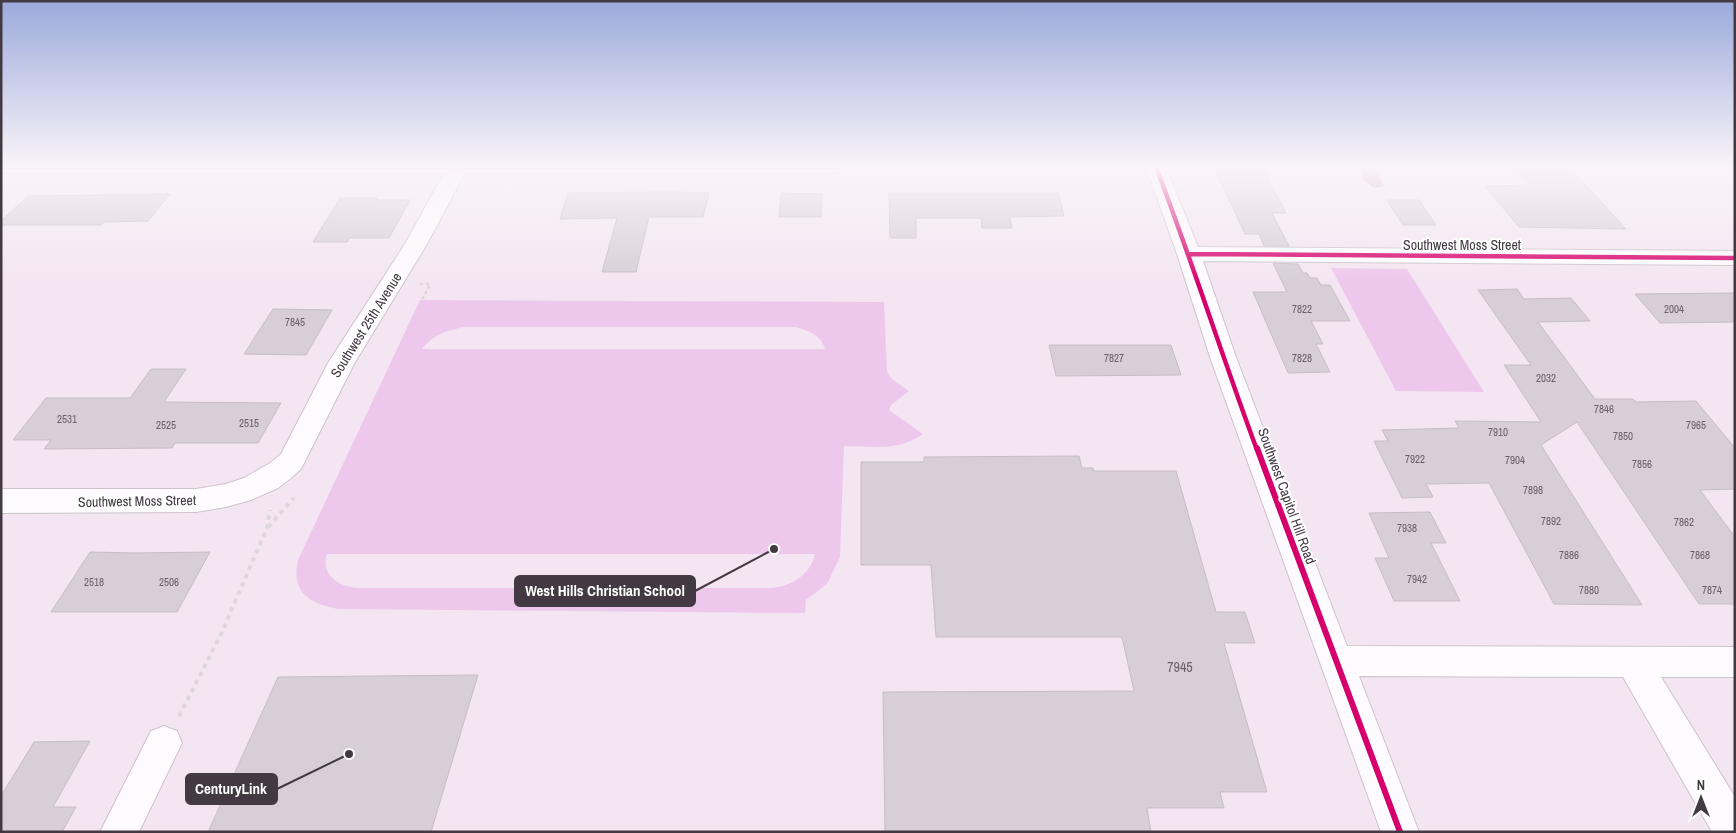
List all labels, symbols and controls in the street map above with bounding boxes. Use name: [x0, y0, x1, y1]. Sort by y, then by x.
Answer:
street label: Southwest Moss Street: [1403, 236, 1521, 254]
street label: Southwest 25th Avenue: [326, 269, 406, 381]
house number: 7822: [1292, 302, 1312, 316]
house number: 2004: [1664, 302, 1684, 316]
house number: 7845: [285, 315, 305, 329]
house number: 7827: [1104, 351, 1124, 365]
house number: 7828: [1292, 351, 1312, 365]
house number: 2032: [1536, 371, 1556, 385]
house number: 7846: [1594, 402, 1614, 416]
house number: 2531: [57, 412, 77, 426]
house number: 2515: [239, 416, 259, 430]
house number: 2525: [156, 418, 176, 432]
house number: 7965: [1686, 418, 1706, 432]
street label: Southwest Capitol Hill Road: [1254, 425, 1320, 567]
house number: 7910: [1488, 425, 1508, 439]
house number: 7850: [1613, 429, 1633, 443]
house number: 7922: [1405, 452, 1425, 466]
house number: 7904: [1505, 453, 1525, 467]
house number: 7856: [1632, 457, 1652, 471]
house number: 7898: [1523, 483, 1543, 497]
street label: Southwest Moss Street: [78, 491, 196, 511]
house number: 7892: [1541, 514, 1561, 528]
house number: 7862: [1674, 515, 1694, 529]
house number: 7938: [1397, 521, 1417, 535]
house number: 7886: [1559, 548, 1579, 562]
house number: 7868: [1690, 548, 1710, 562]
house number: 7942: [1407, 572, 1427, 586]
house number: 2518: [84, 575, 104, 589]
house number: 2506: [159, 575, 179, 589]
callout: West Hills Christian School: [515, 576, 695, 606]
text: West Hills Christian School: [525, 580, 685, 601]
house number: 7880: [1579, 583, 1599, 597]
house number: 7874: [1702, 583, 1722, 597]
house number: 7945: [1167, 658, 1193, 676]
north arrow: [1676, 773, 1726, 823]
callout: CenturyLink: [186, 774, 277, 804]
text: N: [1697, 776, 1705, 794]
text: CenturyLink: [195, 778, 267, 799]

